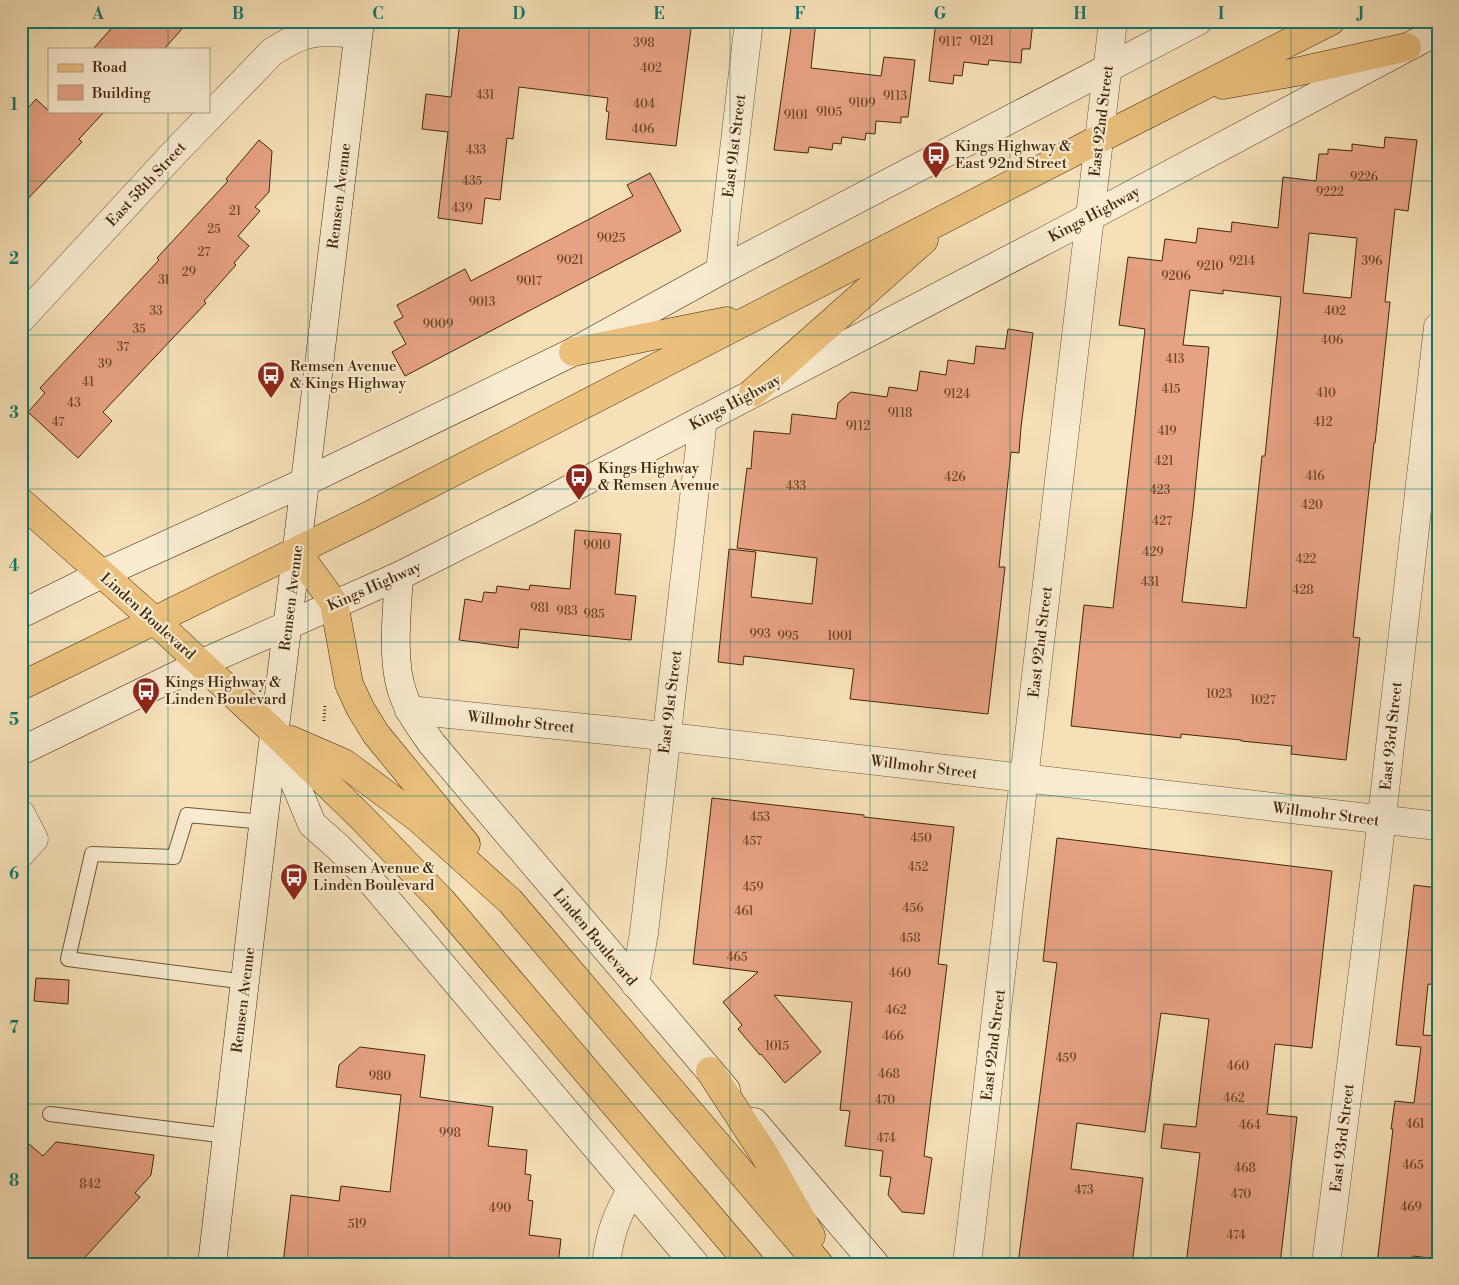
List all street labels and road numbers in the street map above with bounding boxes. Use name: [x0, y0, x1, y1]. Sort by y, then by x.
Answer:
street label: East 92nd Street: [1085, 64, 1118, 178]
street label: East 91st Street: [719, 93, 750, 199]
street label: East 58th Street: [102, 138, 191, 231]
street label: Remsen Avenue: [324, 142, 355, 250]
street label: Kings Highway: [1045, 182, 1144, 247]
street label: Kings Highway: [686, 370, 785, 435]
street label: Remsen Avenue: [276, 544, 307, 652]
street label: Kings Highway: [324, 557, 425, 616]
street label: Linden Boulevard: [96, 569, 199, 664]
street label: East 92nd Street: [1024, 585, 1057, 699]
street label: East 91st Street: [655, 649, 686, 755]
street label: East 93rd Street: [1376, 680, 1407, 791]
street label: Willmohr Street: [465, 707, 576, 738]
street label: Willmohr Street: [868, 751, 979, 784]
street label: Willmohr Street: [1270, 798, 1381, 831]
street label: Linden Boulevard: [548, 885, 641, 990]
street label: Remsen Avenue: [228, 946, 259, 1054]
street label: East 92nd Street: [977, 988, 1010, 1102]
street label: East 93rd Street: [1326, 1082, 1359, 1193]

